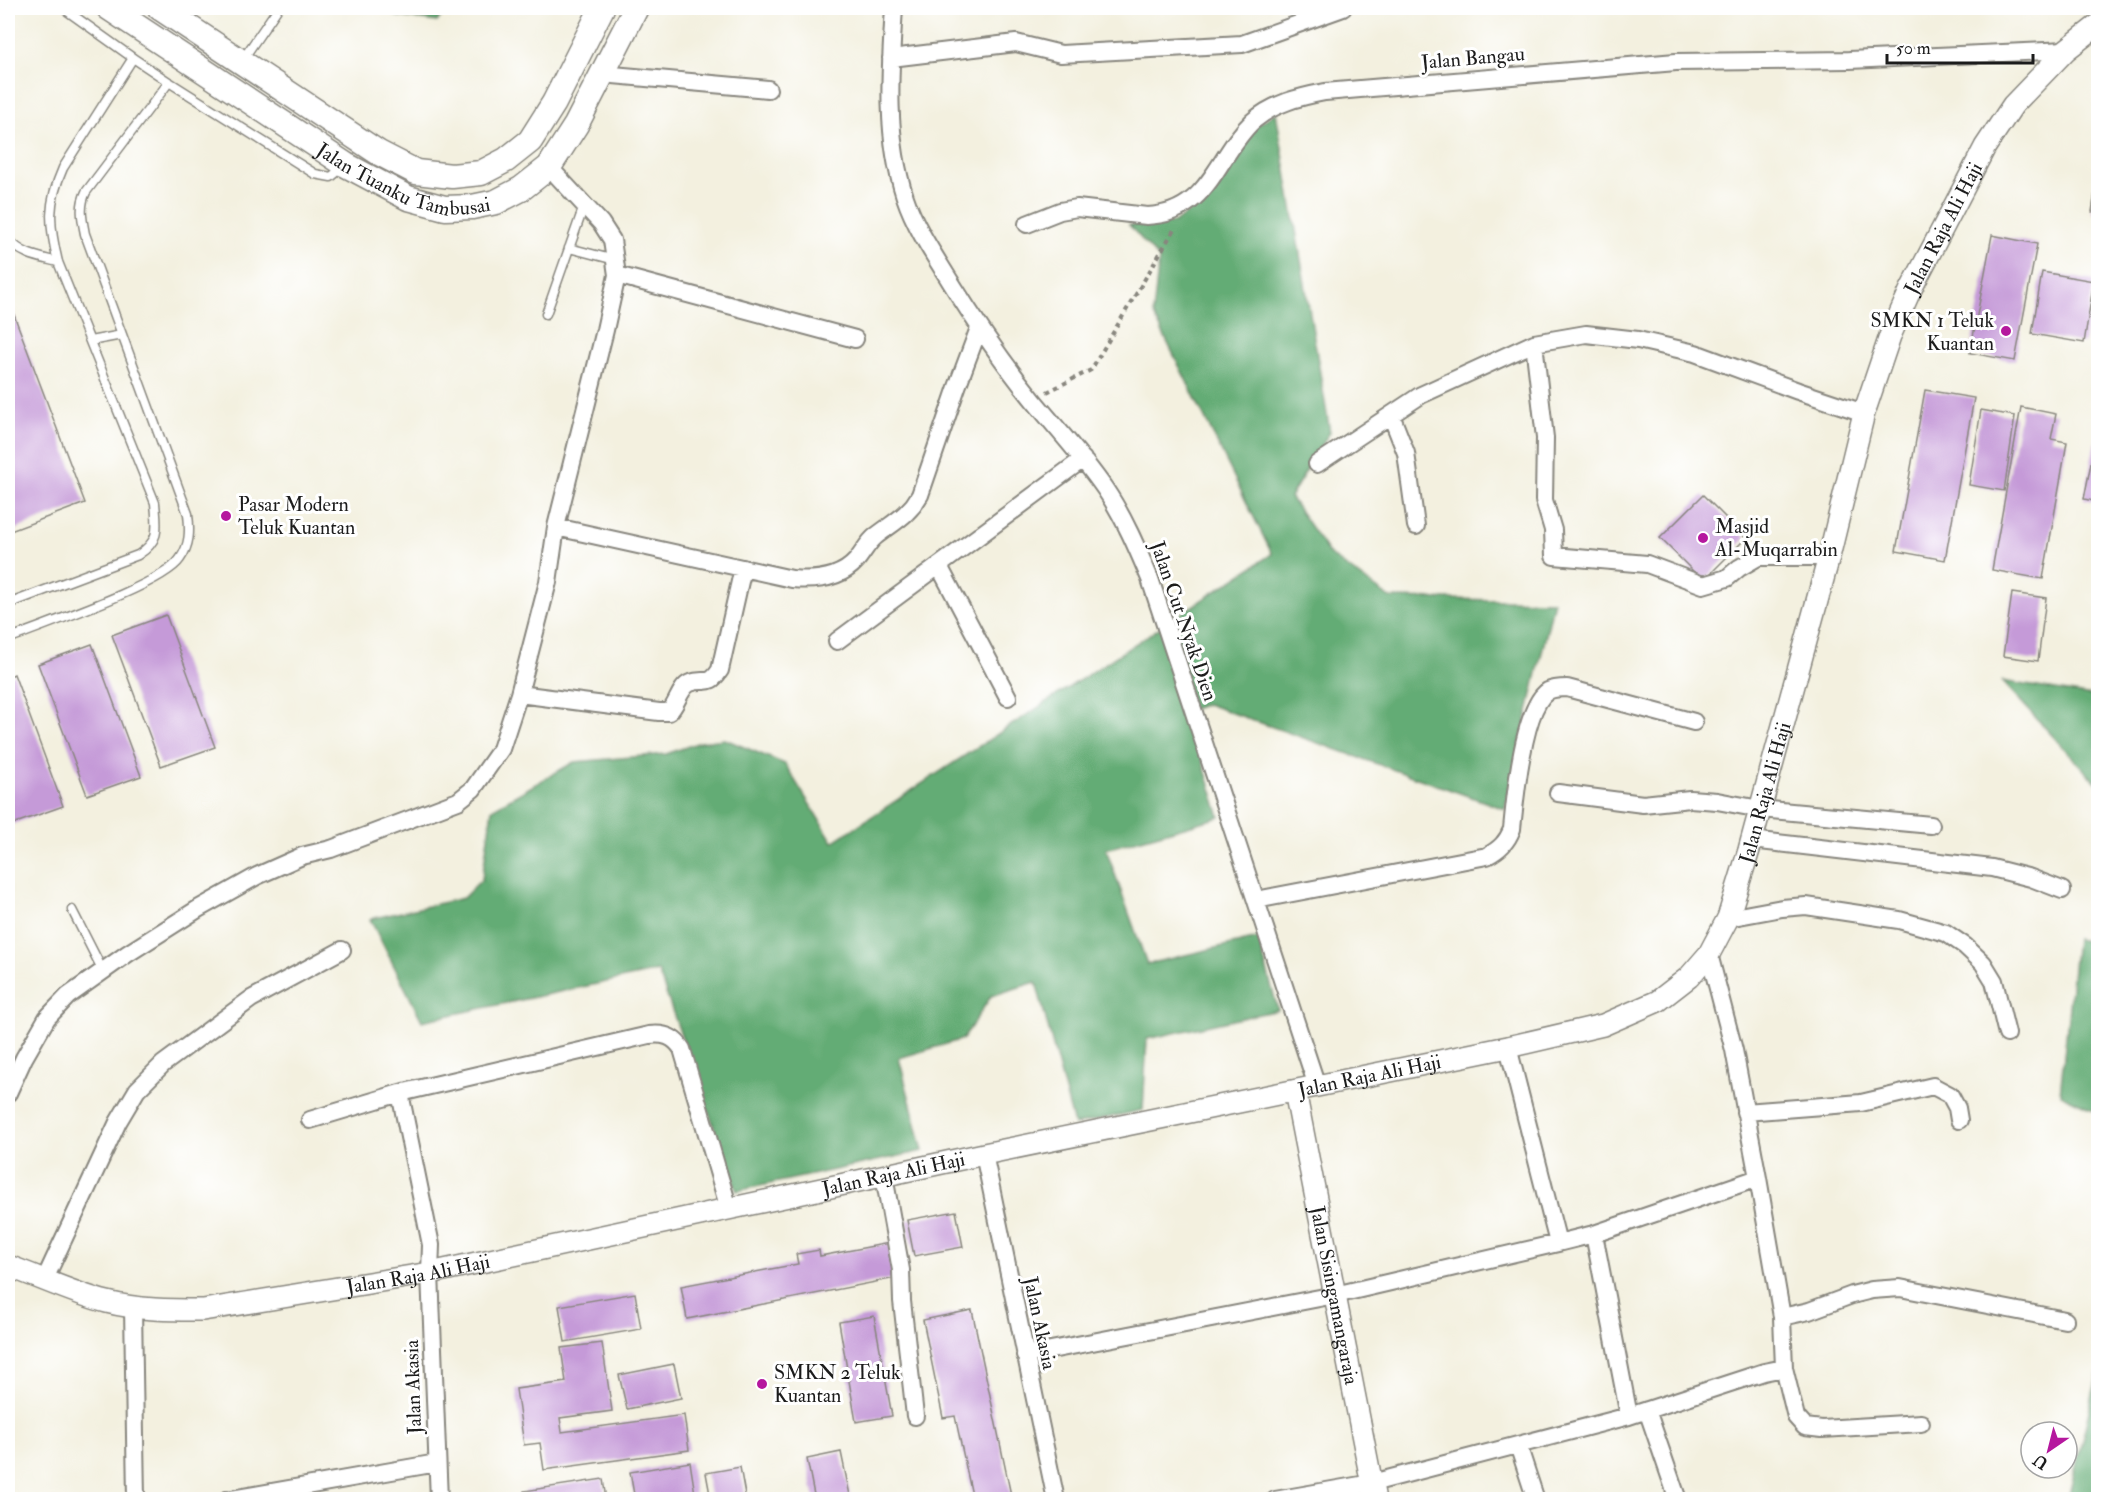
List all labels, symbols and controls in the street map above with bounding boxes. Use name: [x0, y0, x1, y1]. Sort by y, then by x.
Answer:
scale bar: [1887, 27, 2032, 65]
text: 50 m: [1896, 37, 1931, 60]
street label: Jalan Bangau: [1419, 41, 1526, 75]
street label: Jalan Tuanku Tambusai: [311, 136, 492, 221]
street label: Jalan Raja Ali Haji: [1898, 158, 1988, 299]
place label: SMKN 1 Teluk Kuantan: [1870, 308, 1994, 356]
marker: SMKN 1 Teluk Kuantan: [1999, 324, 2013, 338]
place label: Pasar Modern Teluk Kuantan: [238, 492, 355, 540]
marker: Pasar Modern Teluk Kuantan: [219, 509, 233, 523]
place label: Masjid Al-Muqarrabin: [1714, 514, 1838, 562]
marker: Masjid Al-Muqarrabin: [1696, 531, 1710, 545]
street label: Jalan Cut Nyak Dien: [1145, 537, 1223, 704]
street label: Jalan Raja Ali Haji: [1733, 719, 1796, 867]
street label: Jalan Raja Ali Haji: [1295, 1048, 1443, 1102]
street label: Jalan Raja Ali Haji: [819, 1146, 967, 1201]
street label: Jalan Sisingamangaraja: [1305, 1203, 1365, 1387]
street label: Jalan Raja Ali Haji: [343, 1248, 492, 1299]
street label: Jalan Akasia: [1018, 1273, 1062, 1373]
street label: Jalan Akasia: [399, 1339, 427, 1436]
place label: SMKN 2 Teluk Kuantan: [774, 1360, 901, 1408]
marker: SMKN 2 Teluk Kuantan: [755, 1377, 769, 1391]
north arrow: [2019, 1420, 2079, 1480]
text: U: [2029, 1449, 2052, 1474]

